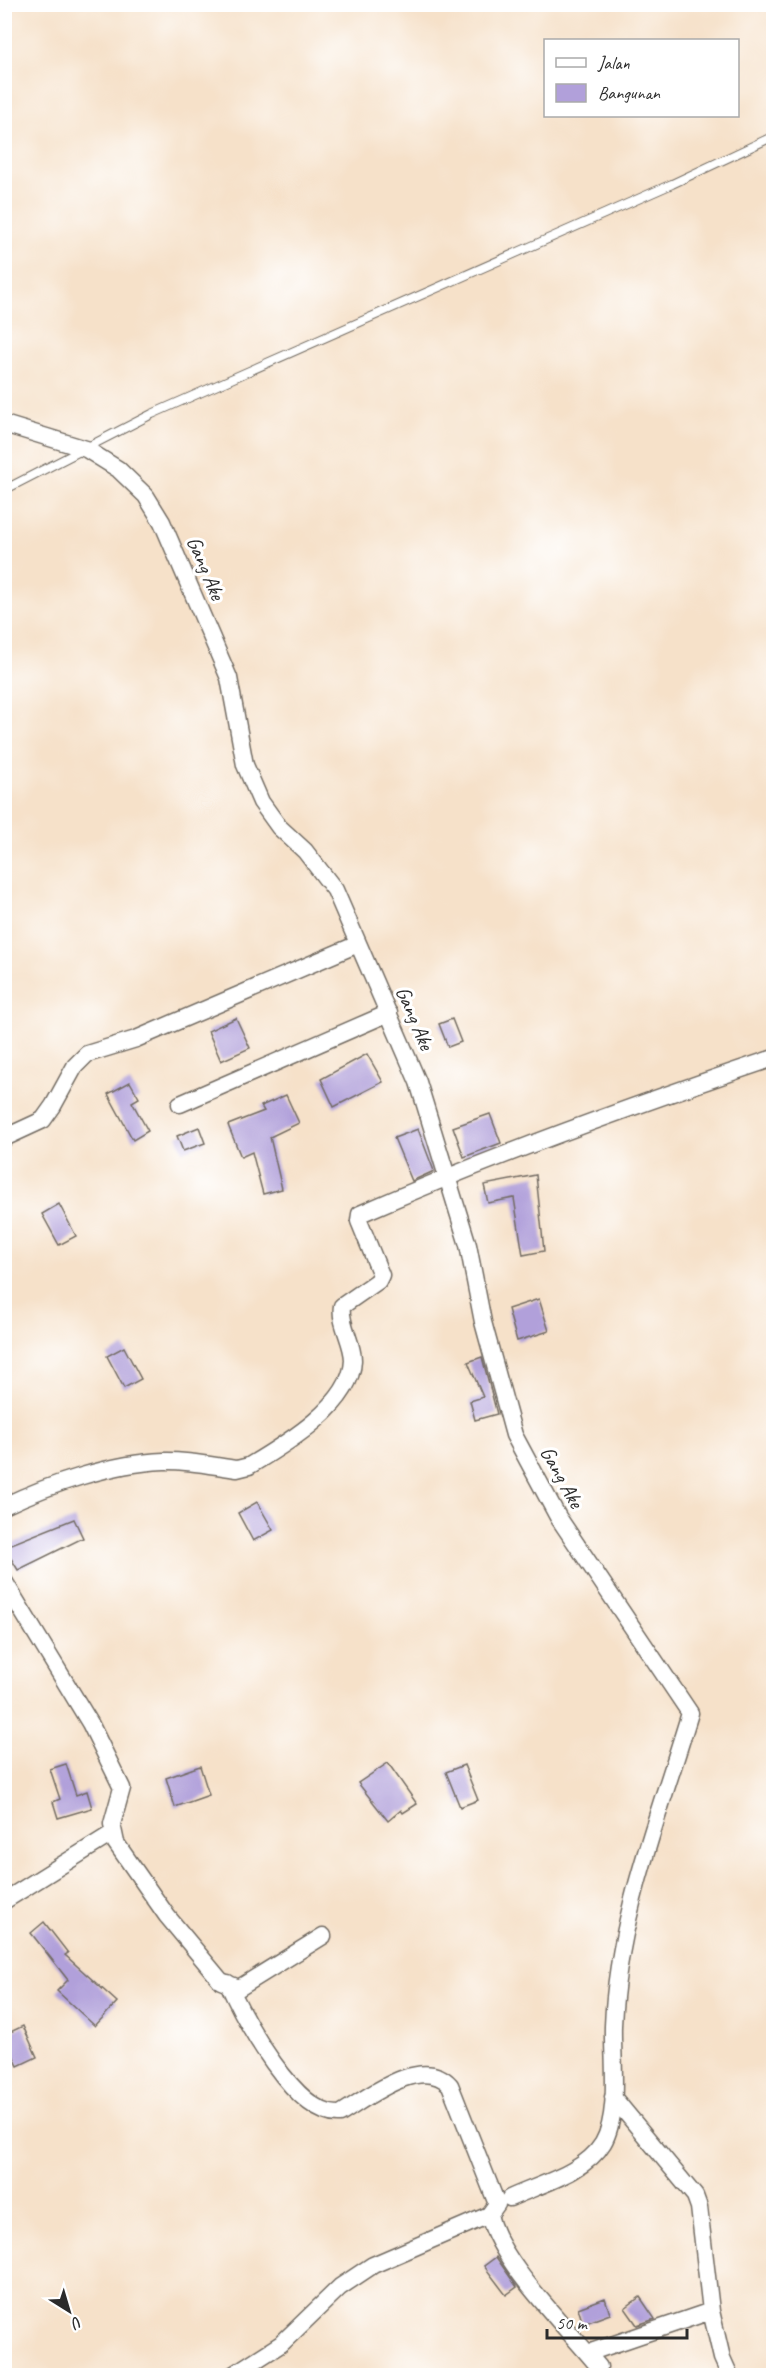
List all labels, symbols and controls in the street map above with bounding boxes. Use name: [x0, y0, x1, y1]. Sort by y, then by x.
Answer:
legend: [544, 39, 739, 117]
text: Jalan: [597, 52, 630, 74]
text: Bangunan: [598, 82, 661, 104]
street label: Gang Ake: [181, 532, 231, 605]
street label: Gang Ake: [390, 982, 440, 1055]
street label: Gang Ake: [535, 1442, 590, 1513]
north arrow: [39, 2281, 99, 2341]
scale bar: [547, 2302, 686, 2340]
text: U: [66, 2312, 87, 2334]
text: 50 m: [556, 2312, 589, 2334]

